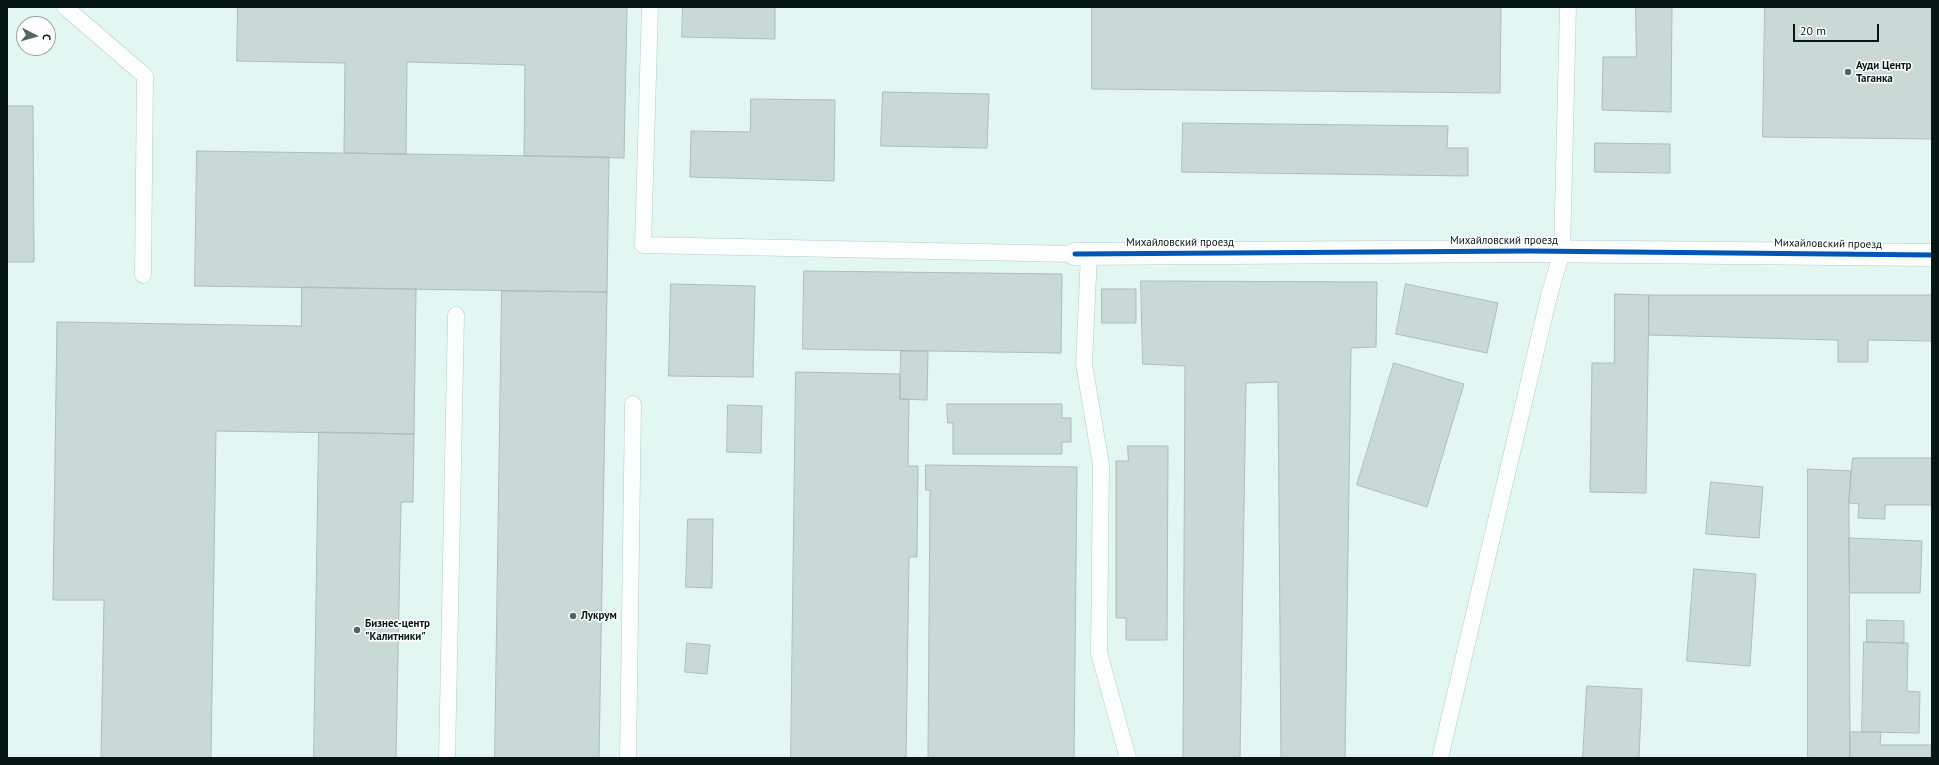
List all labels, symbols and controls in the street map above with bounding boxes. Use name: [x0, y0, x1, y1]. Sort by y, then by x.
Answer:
north arrow: [16, 16, 56, 56]
scale bar: [1795, 16, 1881, 42]
text: 20 m: [1800, 23, 1826, 38]
text: С: [40, 33, 54, 41]
place label: Ауди Центр Таганка: [1856, 59, 1911, 85]
marker: Ауди Центр Таганка: [1843, 67, 1853, 77]
street label: Михайловский проезд: [1450, 234, 1558, 248]
street label: Михайловский проезд: [1126, 236, 1234, 250]
street label: Михайловский проезд: [1774, 236, 1882, 252]
place label: Лукрум: [581, 609, 617, 623]
marker: Лукрум: [568, 611, 578, 621]
place label: Бизнес-центр "Калитники": [365, 617, 430, 643]
marker: Бизнес-центр "Калитники": [352, 625, 362, 635]

